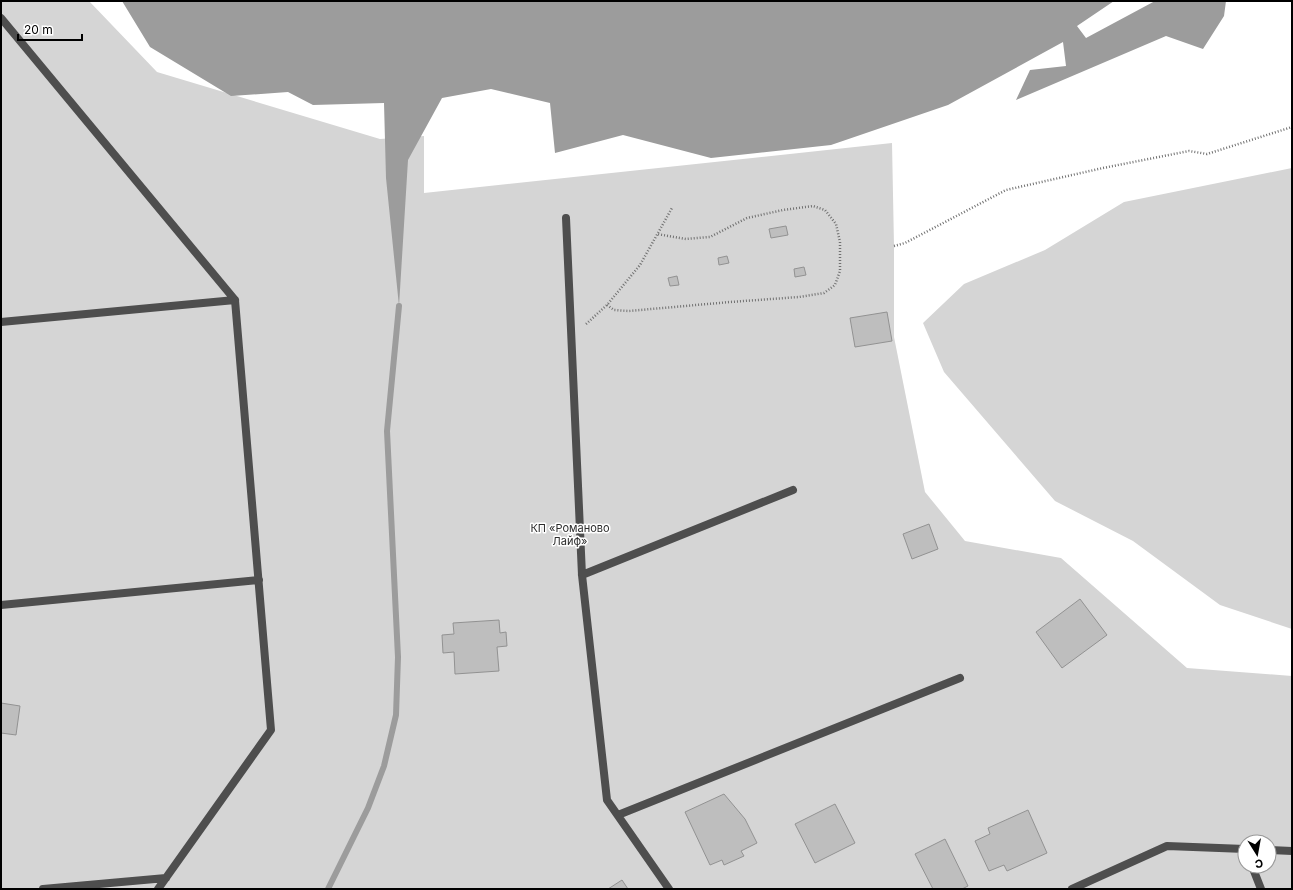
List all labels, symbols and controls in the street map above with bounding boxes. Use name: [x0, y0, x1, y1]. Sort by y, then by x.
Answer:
scale bar: [18, 16, 82, 42]
text: 20 m: [24, 22, 53, 37]
park label: КП «Романово Лайф»: [530, 521, 610, 548]
north arrow: [1237, 834, 1277, 874]
text: С: [1254, 856, 1264, 871]

